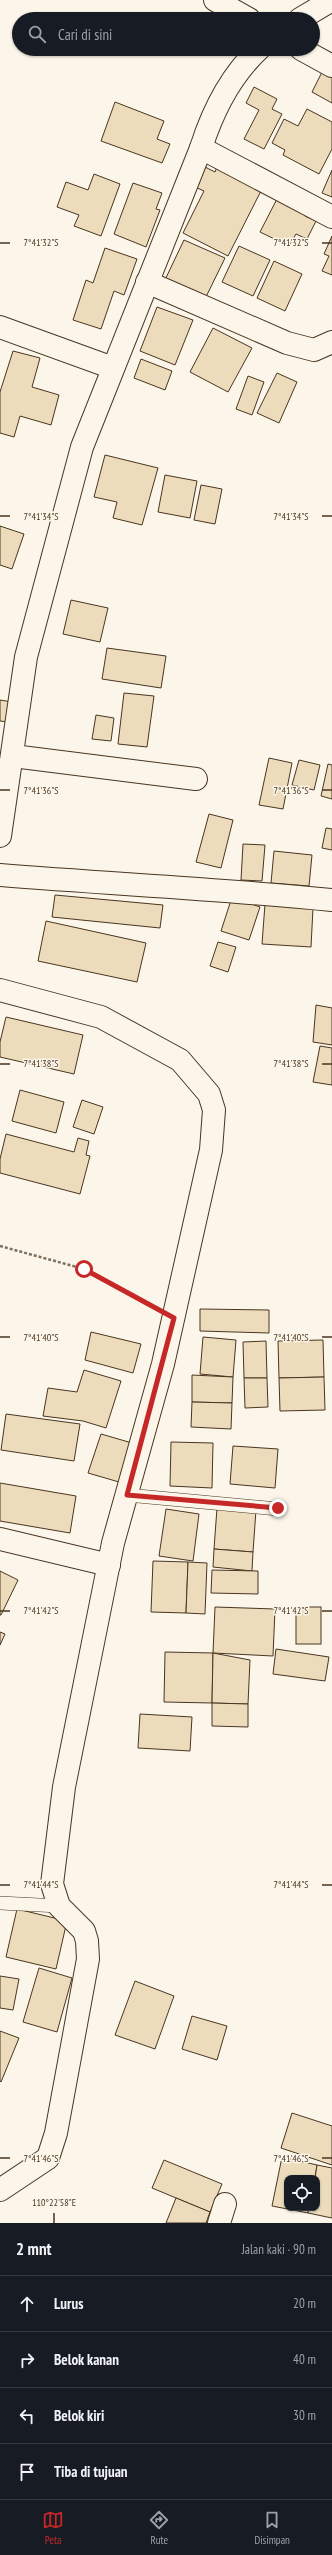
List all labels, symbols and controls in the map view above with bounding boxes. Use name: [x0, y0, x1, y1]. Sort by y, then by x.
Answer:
search box: [12, 12, 320, 56]
icon: search: [26, 23, 48, 45]
text: Cari di sini: [58, 25, 112, 44]
text: 7°41'32"S: [24, 236, 58, 249]
text: 7°41'32"S: [274, 236, 308, 249]
text: 7°41'34"S: [24, 510, 58, 523]
text: 7°41'34"S: [274, 510, 308, 523]
text: 7°41'36"S: [24, 784, 58, 797]
text: 7°41'36"S: [274, 784, 308, 797]
text: 7°41'38"S: [24, 1057, 58, 1070]
text: 7°41'38"S: [274, 1057, 308, 1070]
route start: [75, 1260, 93, 1278]
text: 7°41'40"S: [24, 1331, 58, 1344]
text: 7°41'40"S: [274, 1331, 308, 1344]
route end: [269, 1499, 287, 1517]
text: 7°41'42"S: [24, 1604, 58, 1617]
text: 7°41'42"S: [274, 1604, 308, 1617]
text: 7°41'44"S: [24, 1878, 58, 1891]
text: 7°41'44"S: [274, 1878, 308, 1891]
text: 7°41'46"S: [24, 2152, 58, 2165]
text: 7°41'46"S: [274, 2152, 308, 2165]
map controls: [284, 2175, 320, 2211]
button: locate: [284, 2175, 320, 2211]
text: 110°22'58"E: [32, 2196, 76, 2209]
text: 2 mnt: [16, 2238, 51, 2260]
text: Jalan kaki · 90 m: [242, 2241, 316, 2258]
icon: ahead: [16, 2293, 38, 2315]
text: Lurus: [54, 2294, 83, 2313]
text: 20 m: [293, 2295, 316, 2312]
icon: right: [16, 2349, 38, 2371]
text: Belok kanan: [54, 2350, 119, 2369]
text: 40 m: [293, 2351, 316, 2368]
icon: left: [16, 2405, 38, 2427]
text: Belok kiri: [54, 2406, 104, 2425]
text: 30 m: [293, 2407, 316, 2424]
icon: arrive: [16, 2461, 38, 2483]
text: Tiba di tujuan: [54, 2462, 128, 2481]
tab: Peta: [42, 2509, 64, 2547]
tab: Rute: [148, 2509, 170, 2547]
tab: Disimpan: [254, 2509, 290, 2547]

